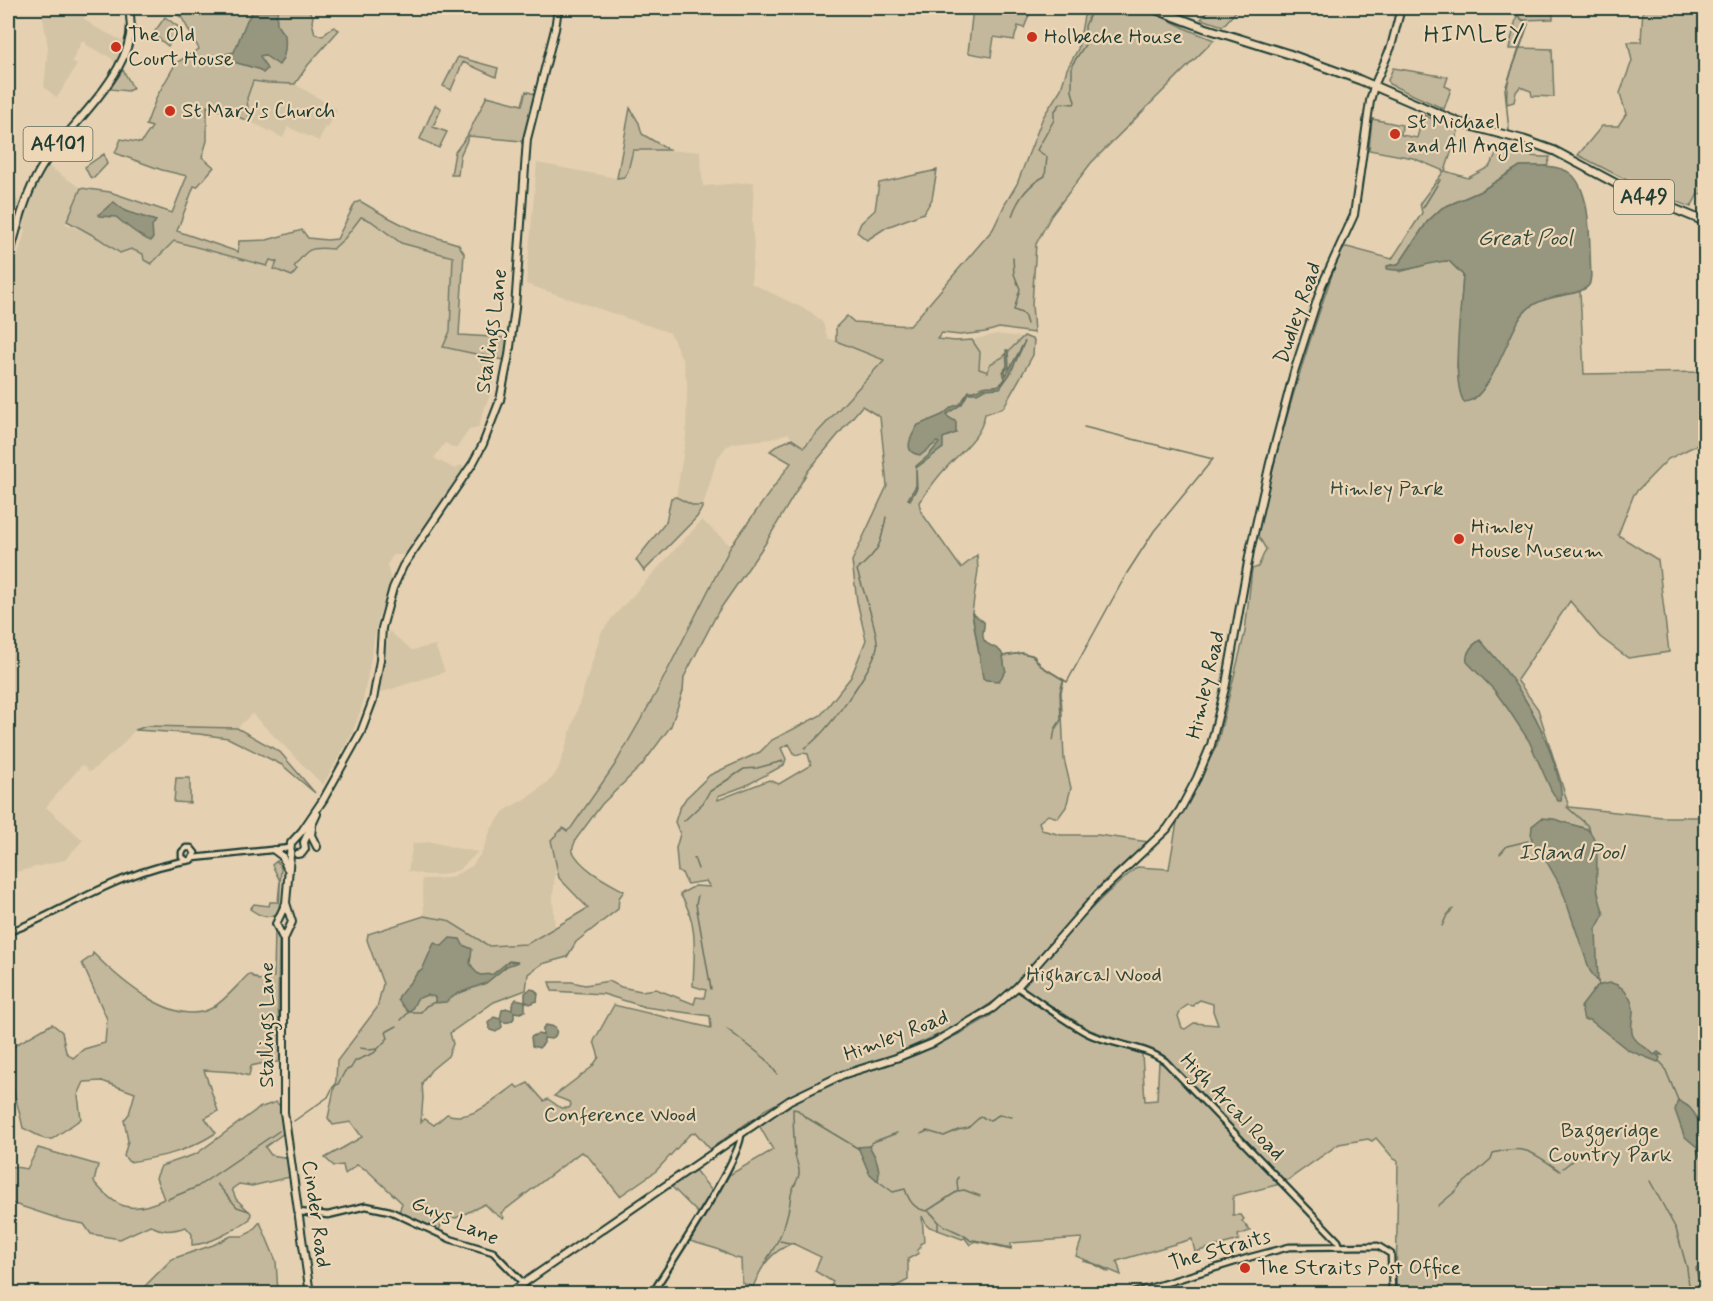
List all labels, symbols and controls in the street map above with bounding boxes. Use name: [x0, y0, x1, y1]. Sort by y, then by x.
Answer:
district label: HIMLEY: [1424, 20, 1526, 51]
place label: The Old Court House: [128, 21, 234, 73]
place label: Holbeche House: [1044, 23, 1183, 51]
marker: Holbeche House: [1025, 30, 1039, 44]
marker: The Old Court House: [109, 40, 123, 54]
place label: St Mary's Church: [182, 97, 335, 125]
marker: St Mary's Church: [163, 104, 177, 118]
place label: St Michael and All Angels: [1407, 108, 1534, 161]
road number: A4101: [23, 127, 92, 161]
marker: St Michael and All Angels: [1388, 127, 1402, 141]
road number: A449: [1614, 180, 1674, 214]
water label: Great Pool: [1477, 225, 1574, 253]
street label: Dudley Road: [1268, 258, 1328, 368]
street label: Stallings Lane: [469, 267, 517, 395]
park label: Himley Park: [1330, 475, 1444, 503]
place label: Himley House Museum: [1471, 513, 1604, 565]
marker: Himley House Museum: [1452, 532, 1466, 546]
street label: Himley Road: [1180, 628, 1232, 742]
water label: Island Pool: [1519, 839, 1626, 867]
park label: Higharcal Wood: [1026, 961, 1162, 991]
street label: Stallings Lane: [253, 962, 283, 1088]
street label: Himley Road: [840, 1003, 952, 1069]
street label: High Arcal Road: [1172, 1047, 1291, 1168]
park label: Conference Wood: [544, 1101, 696, 1129]
park label: Baggeridge Country Park: [1548, 1117, 1672, 1169]
street label: Cinder Road: [295, 1159, 337, 1269]
street label: Guys Lane: [407, 1189, 503, 1253]
street label: The Straits: [1166, 1222, 1274, 1278]
place label: The Straits Post Office: [1257, 1254, 1461, 1282]
marker: The Straits Post Office: [1238, 1261, 1252, 1275]

